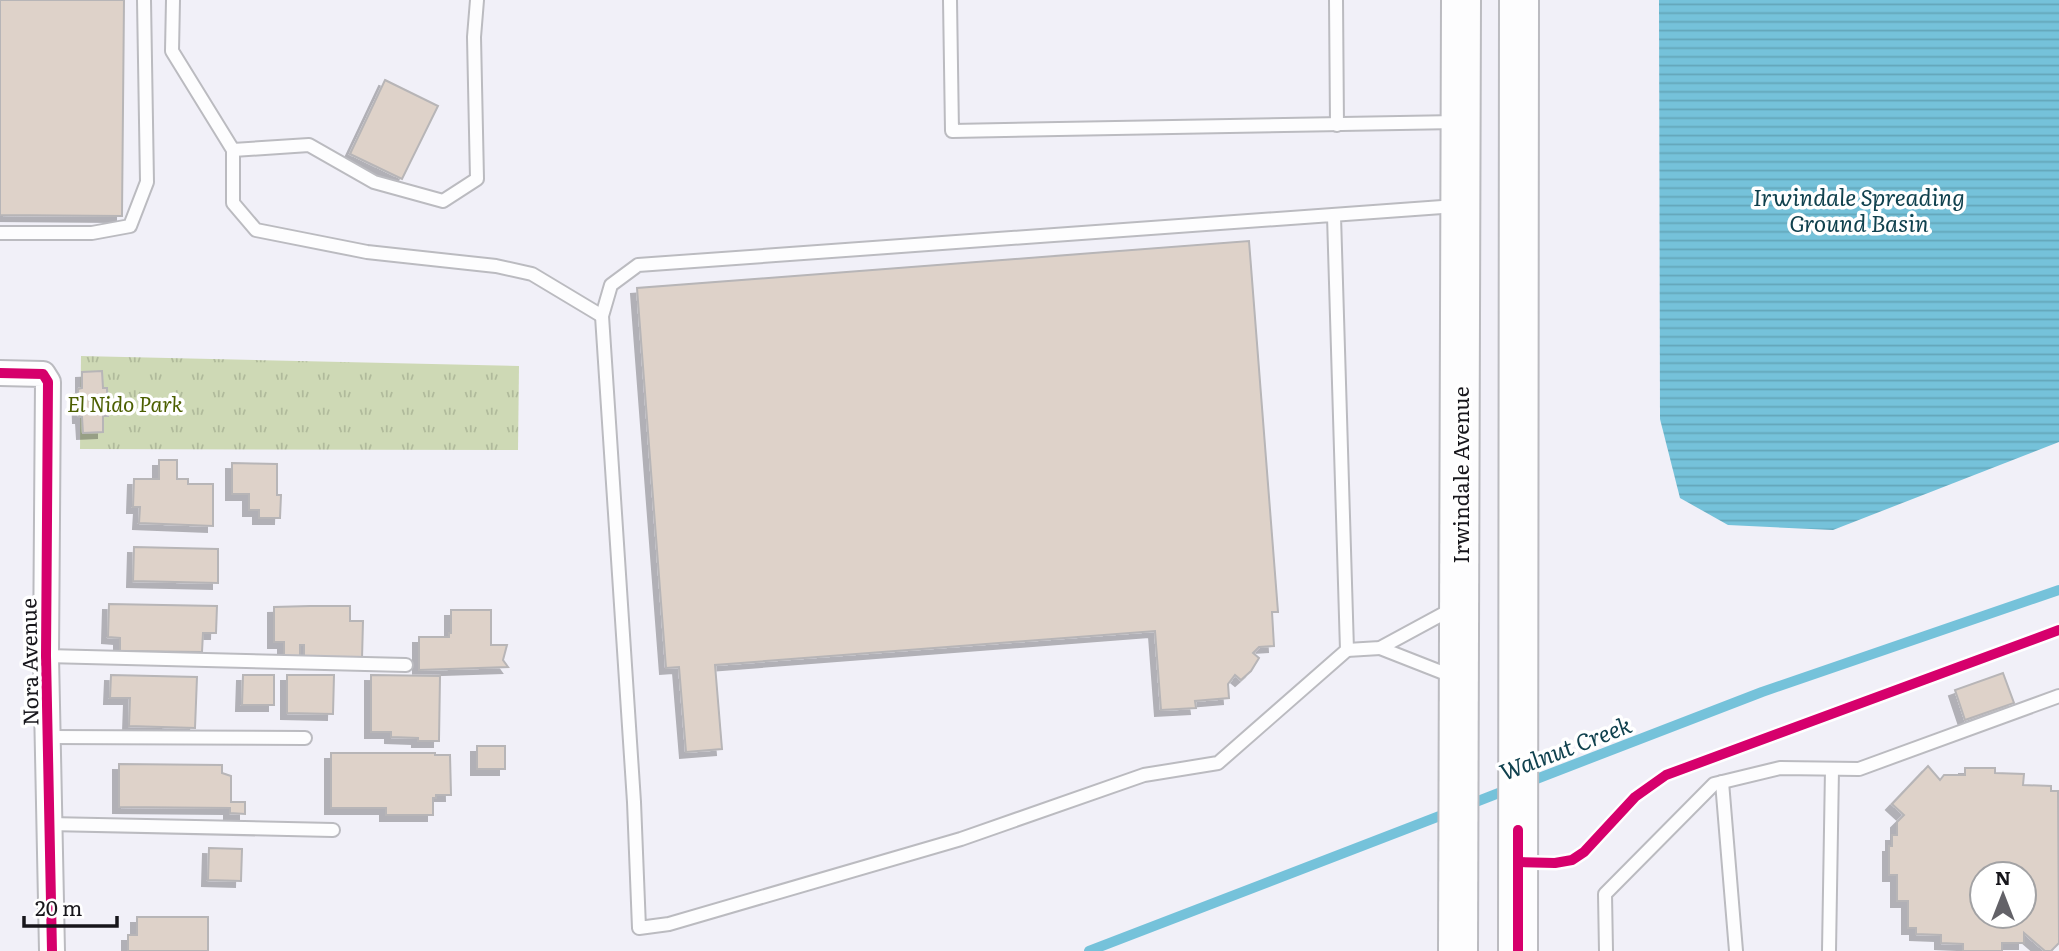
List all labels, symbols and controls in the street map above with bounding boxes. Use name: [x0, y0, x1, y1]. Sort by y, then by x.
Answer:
water label: Irwindale Spreading Ground Basin: [1753, 179, 1965, 239]
street label: Irwindale Avenue: [1444, 386, 1475, 564]
park label: El Nido Park: [67, 387, 183, 418]
street label: Nora Avenue: [11, 598, 45, 726]
water label: Walnut Creek: [1494, 706, 1636, 788]
north arrow: [1968, 860, 2038, 930]
text: N: [1995, 863, 2011, 891]
scale bar: [24, 884, 117, 928]
text: 20 m: [35, 891, 82, 922]

